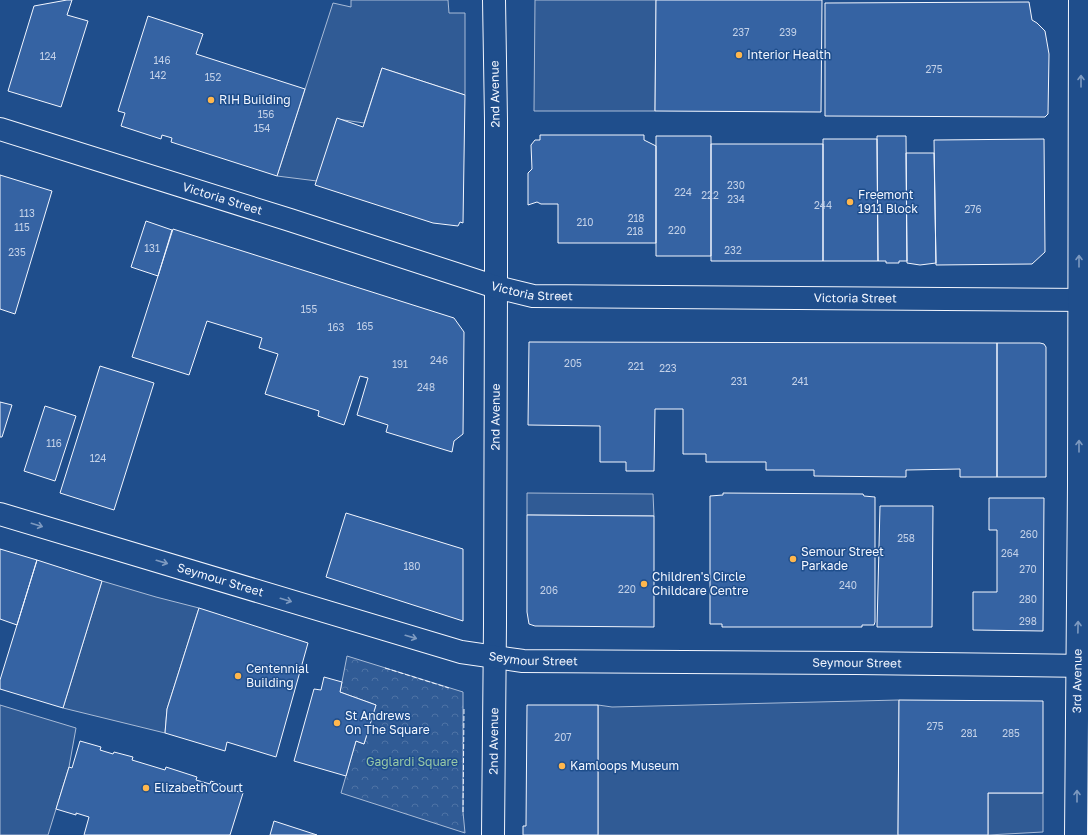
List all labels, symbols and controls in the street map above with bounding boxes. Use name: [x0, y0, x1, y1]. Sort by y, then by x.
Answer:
house number: 237: [733, 26, 749, 38]
house number: 239: [779, 26, 797, 38]
place label: Interior Health: [747, 47, 831, 62]
house number: 124: [40, 50, 56, 62]
marker: Interior Health: [734, 50, 744, 60]
house number: 146: [154, 54, 171, 66]
street label: 2nd Avenue: [486, 60, 503, 128]
house number: 275: [926, 63, 943, 75]
house number: 142: [150, 69, 167, 81]
house number: 152: [205, 71, 221, 83]
one-way arrow: [1077, 75, 1085, 88]
place label: RIH Building: [219, 92, 291, 107]
marker: RIH Building: [206, 95, 216, 105]
house number: 156: [258, 108, 274, 120]
house number: 154: [254, 122, 270, 134]
street label: Victoria Street: [181, 179, 265, 218]
house number: 230: [727, 179, 745, 191]
house number: 224: [674, 186, 692, 198]
place label: Freemont 1911 Block: [858, 187, 918, 216]
house number: 222: [701, 189, 719, 201]
house number: 234: [727, 193, 745, 205]
marker: Freemont 1911 Block: [845, 197, 855, 207]
house number: 244: [814, 199, 832, 211]
house number: 276: [964, 203, 982, 215]
house number: 113: [19, 207, 35, 219]
house number: 218: [628, 212, 644, 224]
house number: 210: [577, 216, 593, 228]
house number: 115: [14, 221, 30, 233]
house number: 220: [668, 224, 686, 236]
house number: 218: [627, 225, 643, 237]
house number: 131: [144, 242, 160, 254]
house number: 232: [724, 244, 742, 256]
house number: 235: [8, 246, 26, 258]
one-way arrow: [1075, 255, 1083, 268]
street label: Victoria Street: [489, 278, 573, 303]
street label: Victoria Street: [814, 290, 897, 306]
house number: 155: [301, 303, 317, 315]
house number: 165: [357, 320, 374, 332]
house number: 163: [328, 321, 345, 333]
house number: 246: [430, 354, 448, 366]
house number: 205: [564, 357, 582, 369]
house number: 191: [392, 358, 408, 370]
house number: 221: [628, 360, 644, 372]
house number: 223: [659, 362, 677, 374]
house number: 231: [731, 375, 747, 387]
house number: 241: [792, 375, 809, 387]
house number: 248: [417, 381, 435, 393]
street label: 2nd Avenue: [488, 383, 503, 451]
house number: 116: [46, 437, 62, 449]
one-way arrow: [1075, 440, 1083, 453]
house number: 124: [90, 452, 106, 464]
one-way arrow: [31, 522, 44, 529]
house number: 260: [1020, 528, 1038, 540]
house number: 258: [897, 532, 915, 544]
place label: Semour Street Parkade: [801, 544, 884, 573]
house number: 264: [1001, 547, 1019, 559]
marker: Semour Street Parkade: [788, 554, 798, 564]
one-way arrow: [155, 559, 168, 566]
street label: Seymour Street: [175, 559, 266, 600]
house number: 180: [403, 560, 421, 572]
house number: 270: [1019, 563, 1037, 575]
place label: Children's Circle Childcare Centre: [652, 569, 748, 598]
marker: Children's Circle Childcare Centre: [639, 579, 649, 589]
house number: 240: [839, 579, 857, 591]
house number: 220: [618, 583, 636, 595]
house number: 206: [540, 584, 558, 596]
house number: 280: [1019, 593, 1037, 605]
one-way arrow: [280, 597, 293, 604]
house number: 298: [1019, 615, 1037, 627]
one-way arrow: [1074, 621, 1082, 634]
one-way arrow: [404, 634, 417, 641]
street label: Seymour Street: [488, 648, 578, 668]
street label: 3rd Avenue: [1069, 649, 1085, 713]
street label: Seymour Street: [812, 655, 902, 671]
place label: Centennial Building: [246, 661, 309, 690]
marker: Centennial Building: [233, 671, 243, 681]
street label: 2nd Avenue: [486, 707, 501, 775]
place label: St Andrews On The Square: [345, 708, 430, 737]
marker: St Andrews On The Square: [332, 718, 342, 728]
house number: 275: [927, 720, 944, 732]
house number: 281: [961, 727, 978, 739]
house number: 285: [1002, 727, 1020, 739]
house number: 207: [554, 731, 572, 743]
park label: Gaglardi Square: [366, 754, 458, 769]
place label: Kamloops Museum: [570, 758, 679, 773]
marker: Kamloops Museum: [557, 761, 567, 771]
place label: Elizabeth Court: [154, 780, 243, 795]
marker: Elizabeth Court: [141, 783, 151, 793]
one-way arrow: [1073, 790, 1081, 803]

